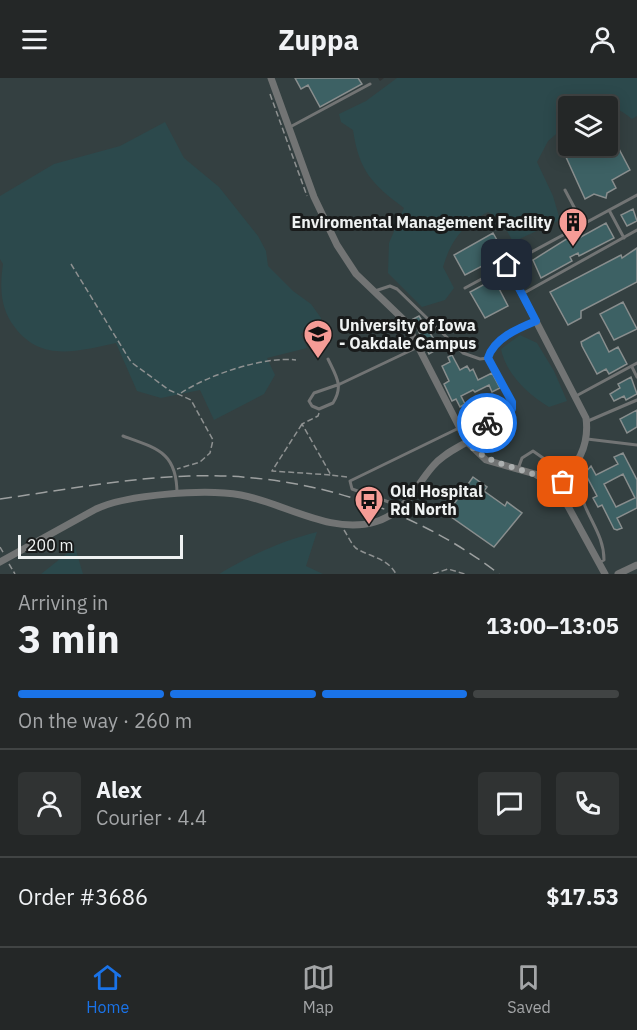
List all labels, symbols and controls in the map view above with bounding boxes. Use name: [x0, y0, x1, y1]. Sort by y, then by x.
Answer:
text: Zuppa: [278, 22, 359, 57]
icon: menu: [18, 23, 51, 56]
icon: person: [586, 23, 619, 56]
map controls: [558, 96, 618, 156]
button: layers: [558, 96, 618, 156]
building icon: Enviromental Management Facility: [557, 206, 589, 248]
place label: Enviromental Management Facility: [292, 212, 552, 232]
pin: [481, 239, 532, 290]
icon: home: [490, 248, 523, 281]
place label: University of Iowa - Oakdale Campus: [339, 315, 476, 353]
school or university icon: University of Iowa - Oakdale Campus: [302, 318, 334, 360]
courier: [457, 393, 517, 453]
icon: bike: [471, 407, 504, 440]
pin: [537, 456, 588, 507]
icon: bag: [546, 465, 579, 498]
place label: Old Hospital Rd North: [390, 481, 483, 519]
bus stop icon: Old Hospital Rd North: [353, 484, 385, 526]
scale bar: [18, 532, 183, 559]
text: 200 m: [27, 535, 74, 555]
text: Arriving in: [18, 589, 108, 616]
text: 13:00–13:05: [486, 611, 619, 640]
text: 3 min: [18, 613, 120, 664]
text: On the way · 260 m: [18, 707, 192, 734]
button: person: [18, 772, 81, 835]
button: chat: [478, 772, 541, 835]
button: phone: [556, 772, 619, 835]
text: Alex: [96, 775, 142, 804]
text: Courier · 4.4: [96, 804, 207, 831]
text: Order #3686: [18, 882, 148, 911]
text: $17.53: [546, 882, 619, 911]
tab: Home: [86, 961, 129, 1017]
tab: Map: [302, 961, 335, 1017]
tab: Saved: [507, 961, 551, 1017]

